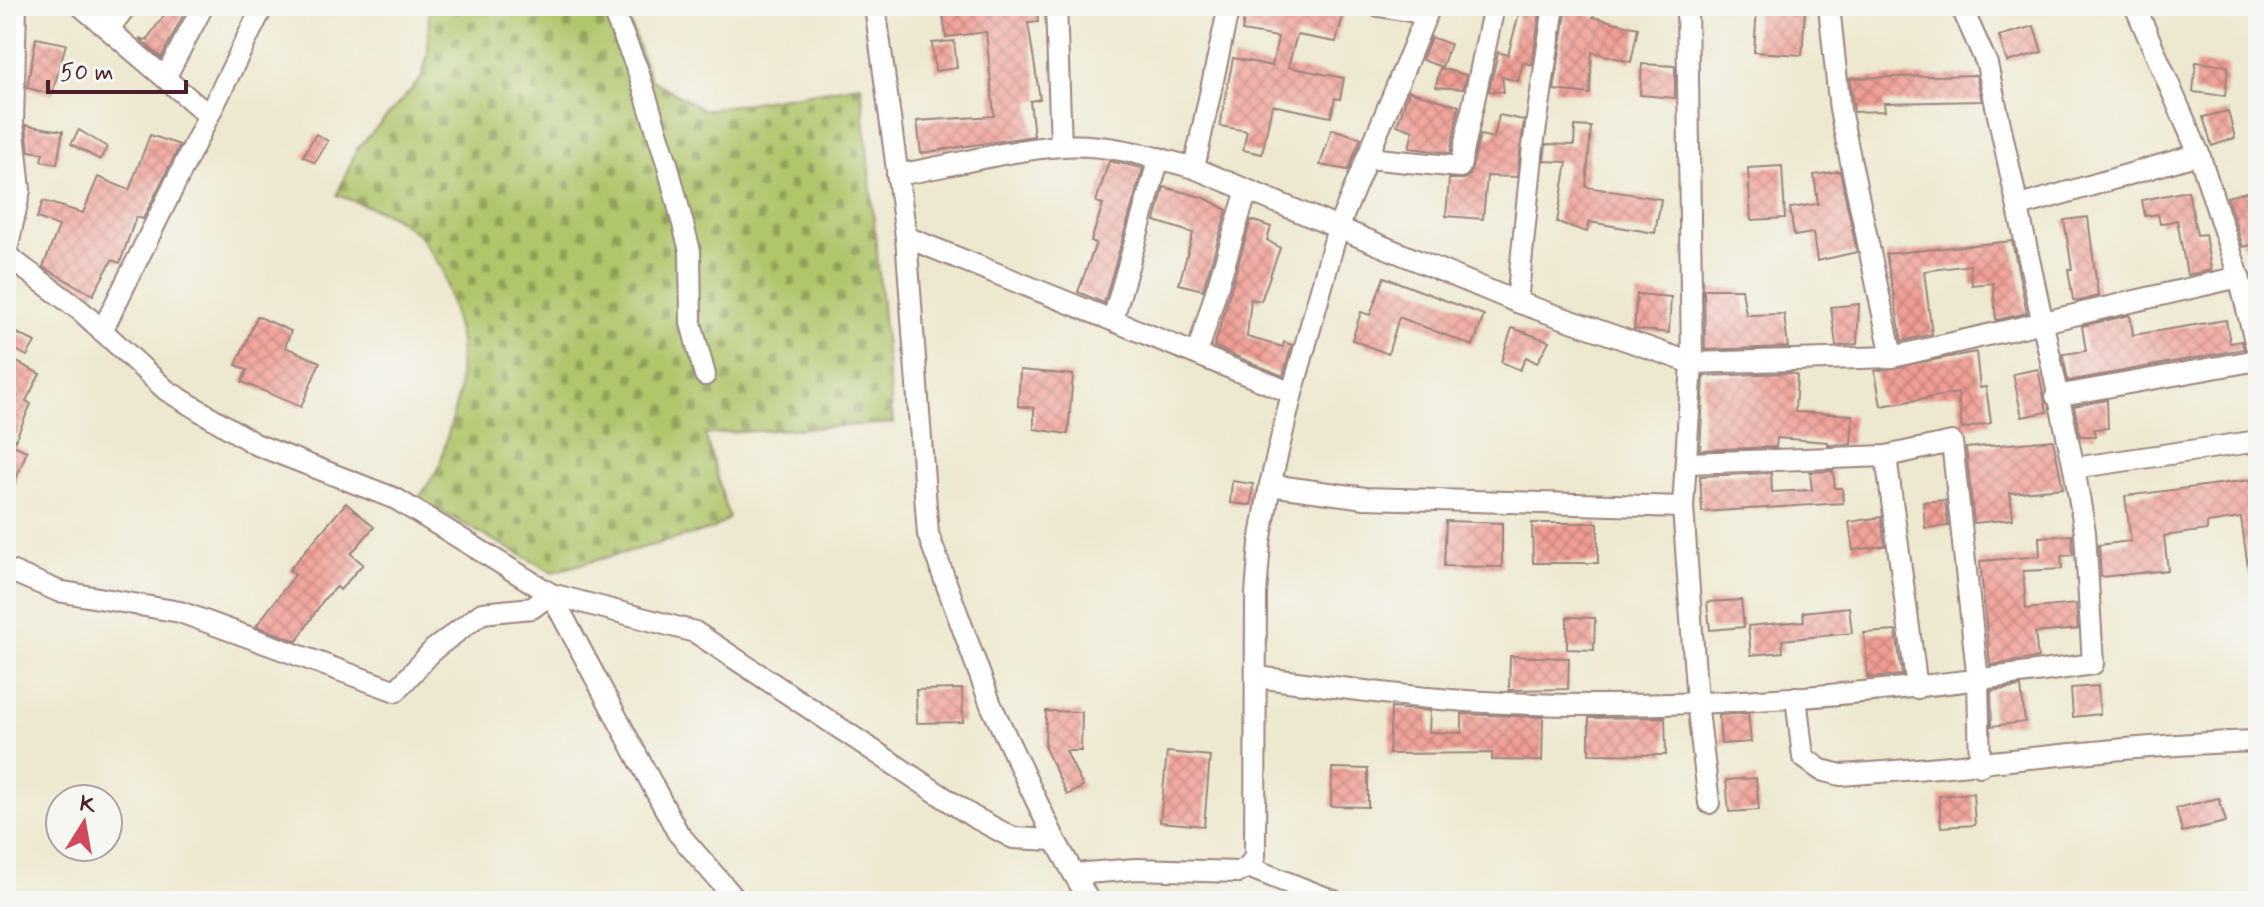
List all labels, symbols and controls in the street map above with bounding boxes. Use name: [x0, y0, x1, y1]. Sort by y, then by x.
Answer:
scale bar: [48, 44, 186, 94]
text: 50 m: [60, 58, 114, 89]
north arrow: [44, 783, 124, 863]
text: K: [77, 790, 98, 821]

